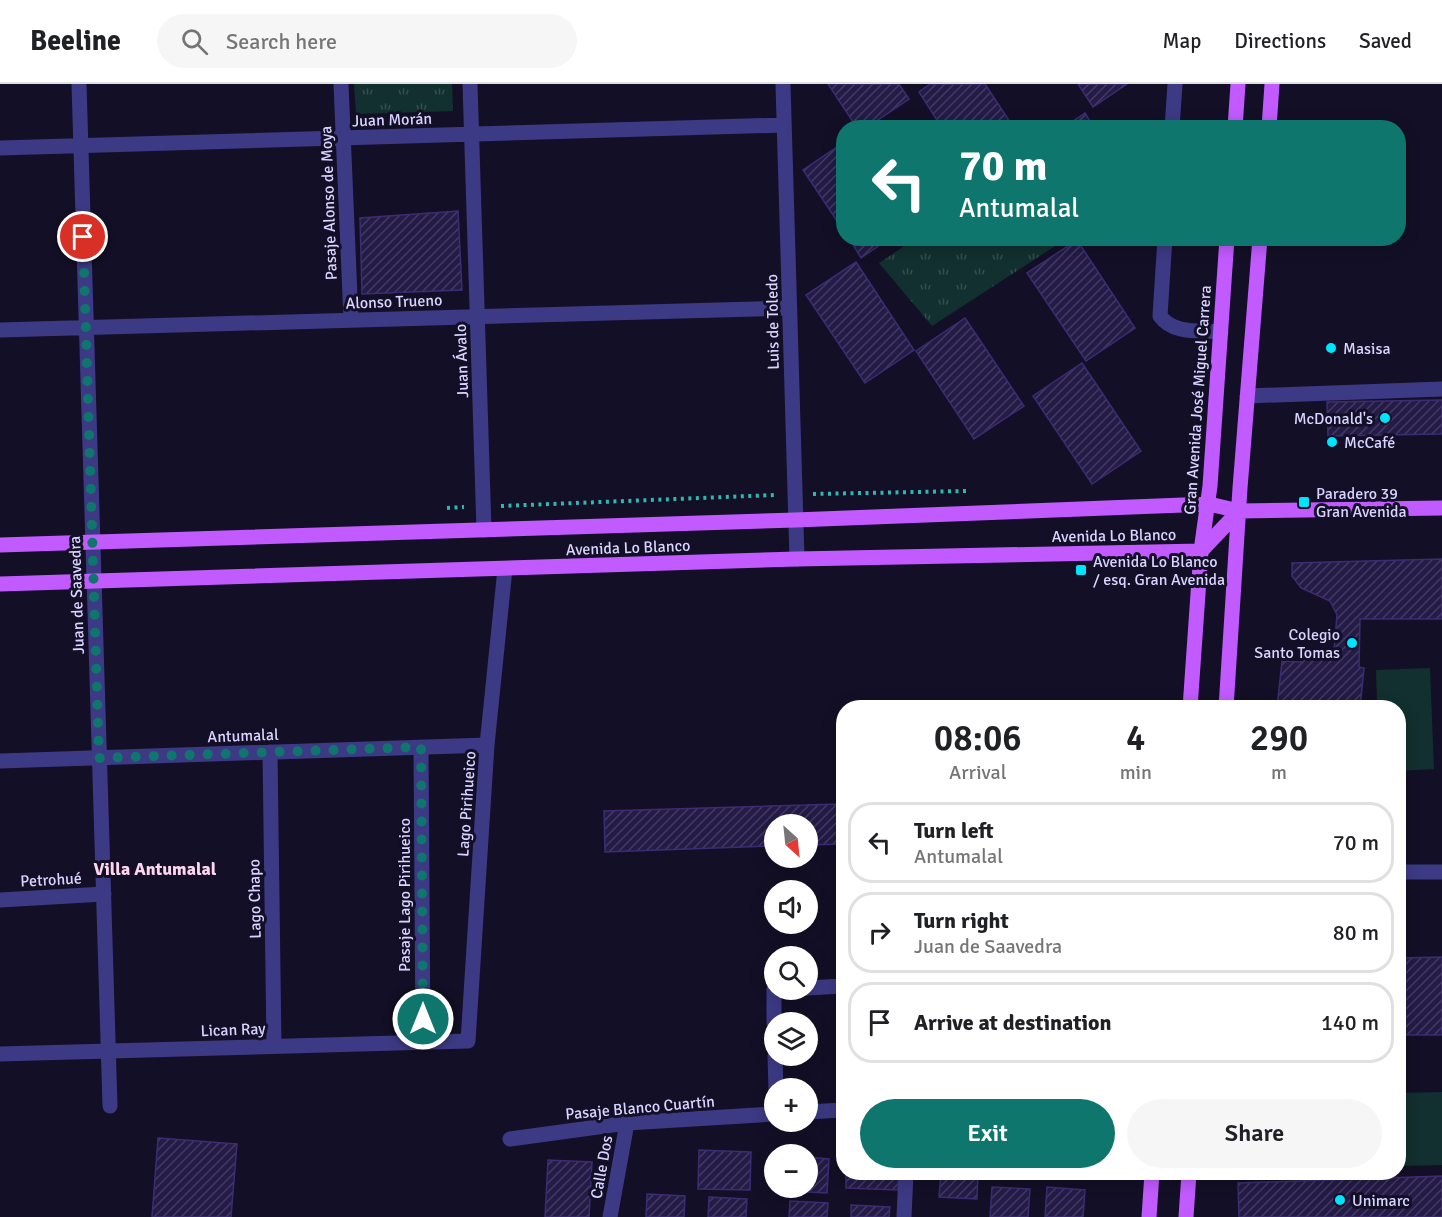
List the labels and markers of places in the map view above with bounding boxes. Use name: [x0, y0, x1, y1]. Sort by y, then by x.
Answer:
pin: [57, 211, 108, 262]
place label: Masisa: [1343, 339, 1391, 359]
marker: Masisa: [1324, 341, 1338, 355]
place label: McDonald's: [1294, 409, 1373, 429]
marker: McDonald's: [1378, 411, 1392, 425]
place label: McCafé: [1344, 433, 1395, 453]
marker: McCafé: [1325, 435, 1339, 449]
place label: Paradero 39 Gran Avenida: [1316, 484, 1407, 522]
marker: Paradero 39 Gran Avenida: [1297, 495, 1311, 509]
place label: Avenida Lo Blanco / esq. Gran Avenida: [1093, 552, 1225, 590]
marker: Avenida Lo Blanco / esq. Gran Avenida: [1074, 563, 1088, 577]
place label: Colegio Santo Tomas: [1254, 625, 1340, 663]
marker: Colegio Santo Tomas: [1345, 636, 1359, 650]
place label: Unimarc: [1352, 1191, 1410, 1211]
marker: Unimarc: [1333, 1193, 1347, 1207]

